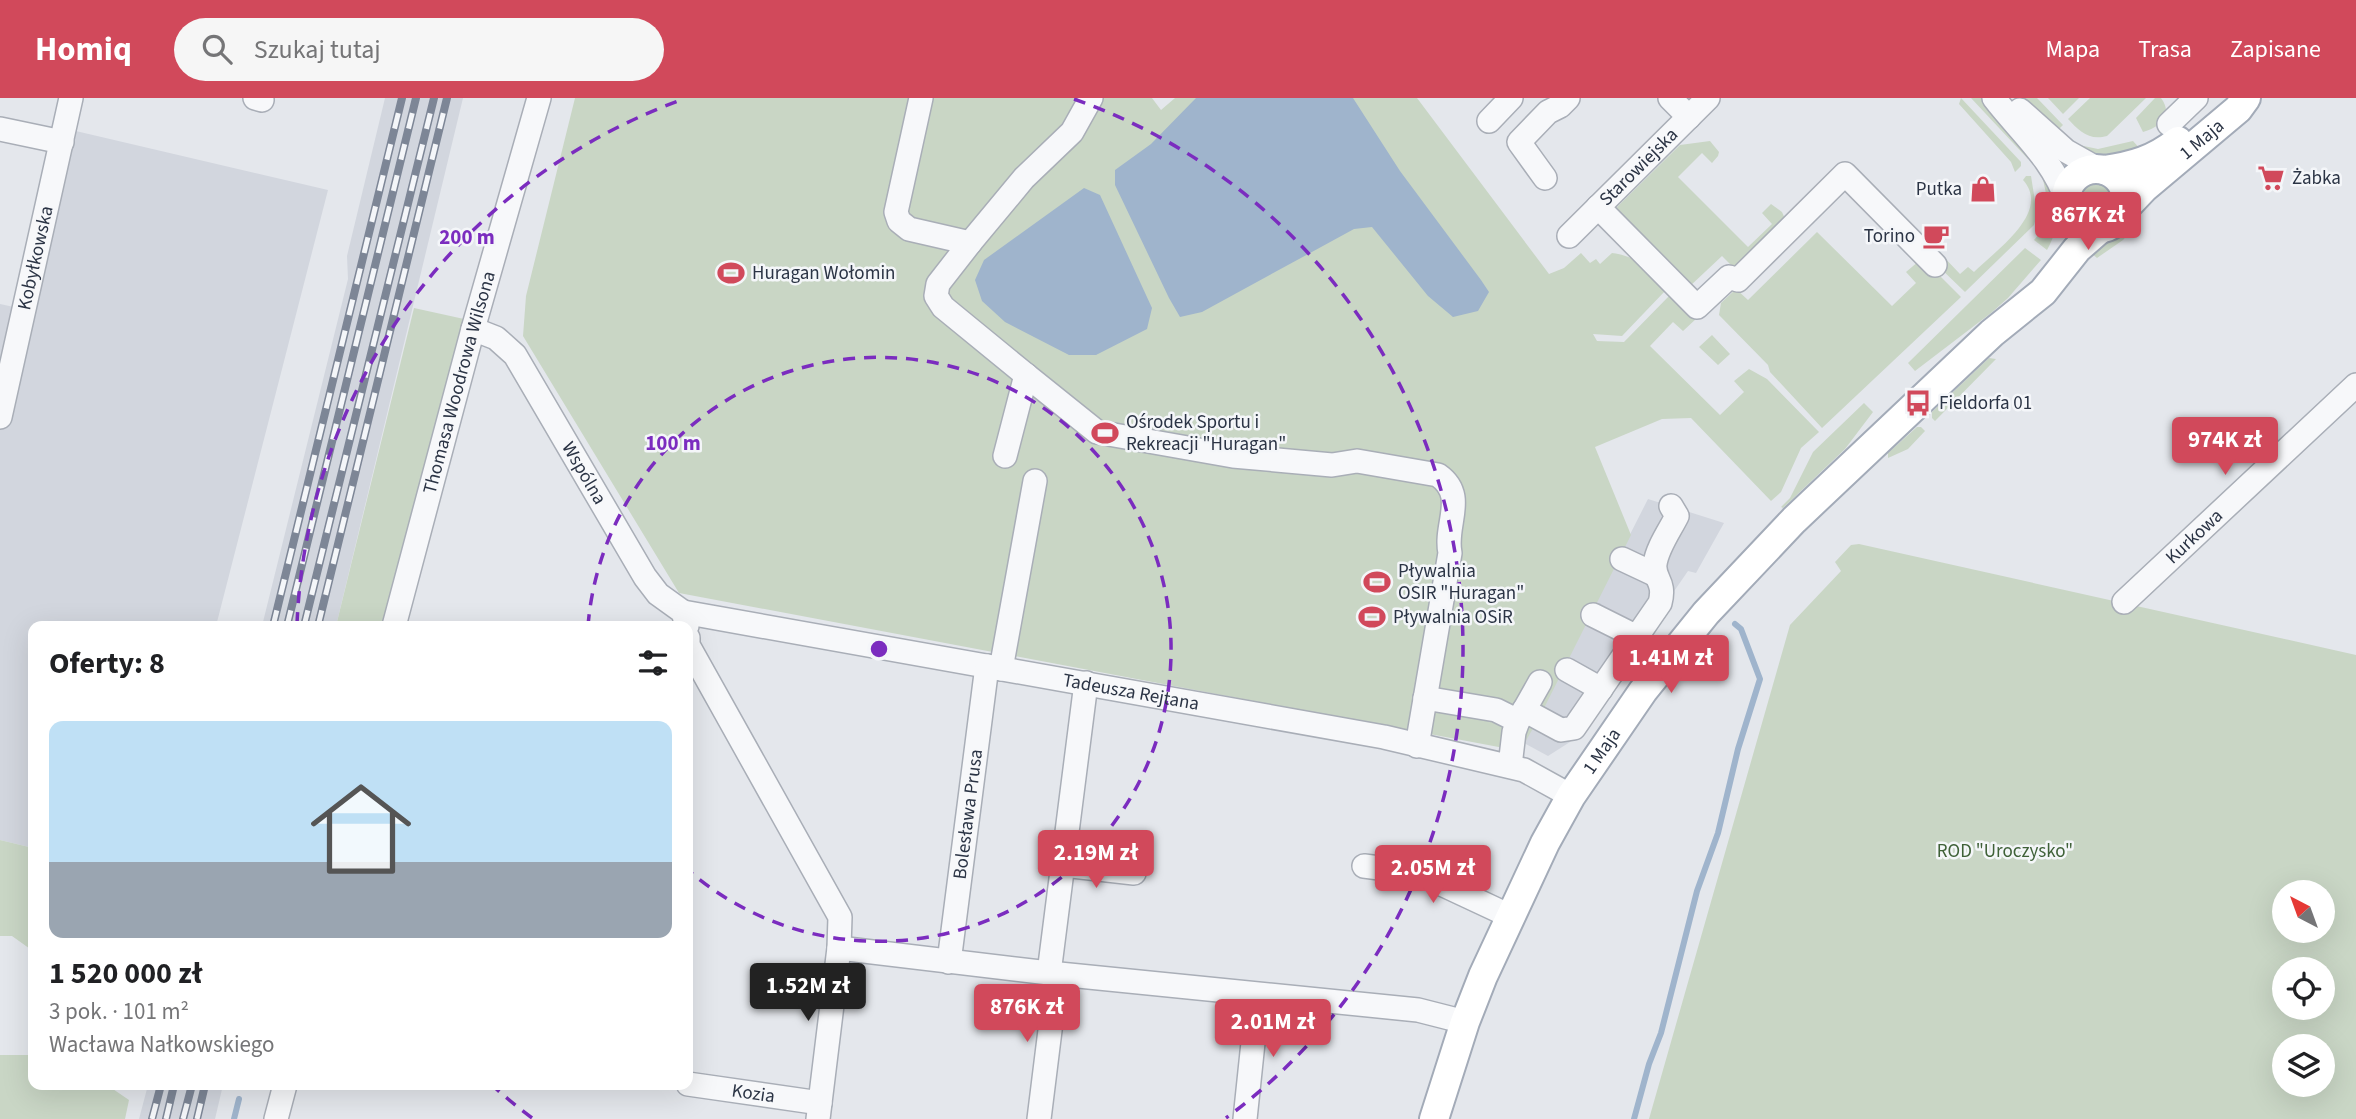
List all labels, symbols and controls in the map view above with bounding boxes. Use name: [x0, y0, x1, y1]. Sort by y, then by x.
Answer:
search box: [174, 18, 664, 81]
text: Homiq: [35, 26, 132, 73]
icon: search: [198, 30, 236, 68]
text: Szukaj tutaj: [254, 31, 381, 68]
text: Mapa: [2046, 32, 2100, 67]
text: Trasa: [2138, 32, 2192, 67]
text: Zapisane: [2230, 32, 2321, 67]
street label: 1 Maja: [2174, 113, 2230, 166]
street label: Starowiejska: [1593, 122, 1684, 212]
supermarket icon: Żabka: [2256, 163, 2286, 193]
place label: Żabka: [2292, 165, 2341, 192]
shop icon: Putka: [1968, 174, 1998, 204]
place label: Putka: [1916, 176, 1962, 203]
pin: 867K zł: [2023, 192, 2153, 252]
text: 867K zł: [2051, 198, 2125, 231]
street label: Kobyłkowska: [11, 203, 60, 313]
cafe icon: Torino: [1921, 221, 1951, 251]
text: 200 m: [439, 222, 495, 252]
place label: Torino: [1864, 223, 1915, 250]
sports icon: Huragan Wołomin: [716, 258, 746, 288]
place label: Huragan Wołomin: [752, 260, 896, 287]
street label: Thomasa Woodrowa Wilsona: [416, 268, 502, 497]
bus stop icon: Fieldorfa 01: [1903, 388, 1933, 418]
place label: Fieldorfa 01: [1939, 390, 2032, 417]
place label: Ośrodek Sportu i Rekreacji "Huragan": [1126, 409, 1286, 458]
sports icon: Ośrodek Sportu i Rekreacji "Huragan": [1090, 418, 1120, 448]
pin: 974K zł: [2160, 418, 2290, 477]
text: 974K zł: [2188, 423, 2262, 456]
text: 100 m: [645, 428, 701, 458]
street label: Wspólna: [555, 437, 613, 509]
street label: Kurkowa: [2159, 503, 2229, 570]
place label: Pływalnia OSIR "Huragan": [1398, 558, 1524, 607]
sports icon: Pływalnia OSIR "Huragan": [1362, 567, 1392, 597]
sports icon: Pływalnia OSiR: [1357, 602, 1387, 632]
place label: Pływalnia OSiR: [1393, 604, 1513, 631]
pin: 1.41M zł: [1599, 636, 1743, 695]
centre of rings: [867, 637, 891, 661]
text: 1.41M zł: [1629, 641, 1713, 674]
text: Oferty: 8: [49, 642, 165, 685]
icon: filters: [634, 644, 672, 682]
street label: Tadeusza Rejtana: [1061, 666, 1201, 717]
street label: 1 Maja: [1576, 723, 1627, 780]
street label: Bolesława Prusa: [946, 747, 990, 881]
icon: home: [298, 766, 424, 892]
pin: 2.19M zł: [1024, 830, 1168, 890]
text: 2.19M zł: [1054, 836, 1138, 869]
park label: ROD "Uroczysko": [1937, 838, 2073, 865]
pin: 2.05M zł: [1361, 846, 1505, 905]
text: 2.05M zł: [1391, 851, 1475, 884]
north arrow: [2272, 880, 2334, 943]
map controls: [2272, 880, 2335, 1097]
text: 1 520 000 zł: [49, 952, 202, 995]
button: locate: [2272, 957, 2335, 1020]
pin: 1.52M zł: [736, 964, 880, 1023]
text: 1.52M zł: [766, 969, 850, 1002]
pin: 876K zł: [962, 984, 1092, 1044]
text: 876K zł: [990, 990, 1064, 1023]
text: 3 pok. · 101 m²: [49, 995, 189, 1028]
pin: 2.01M zł: [1201, 1000, 1345, 1059]
text: 2.01M zł: [1231, 1005, 1315, 1038]
text: Wacława Nałkowskiego: [49, 1028, 275, 1061]
button: layers: [2272, 1034, 2335, 1097]
street label: Kozia: [730, 1077, 777, 1110]

